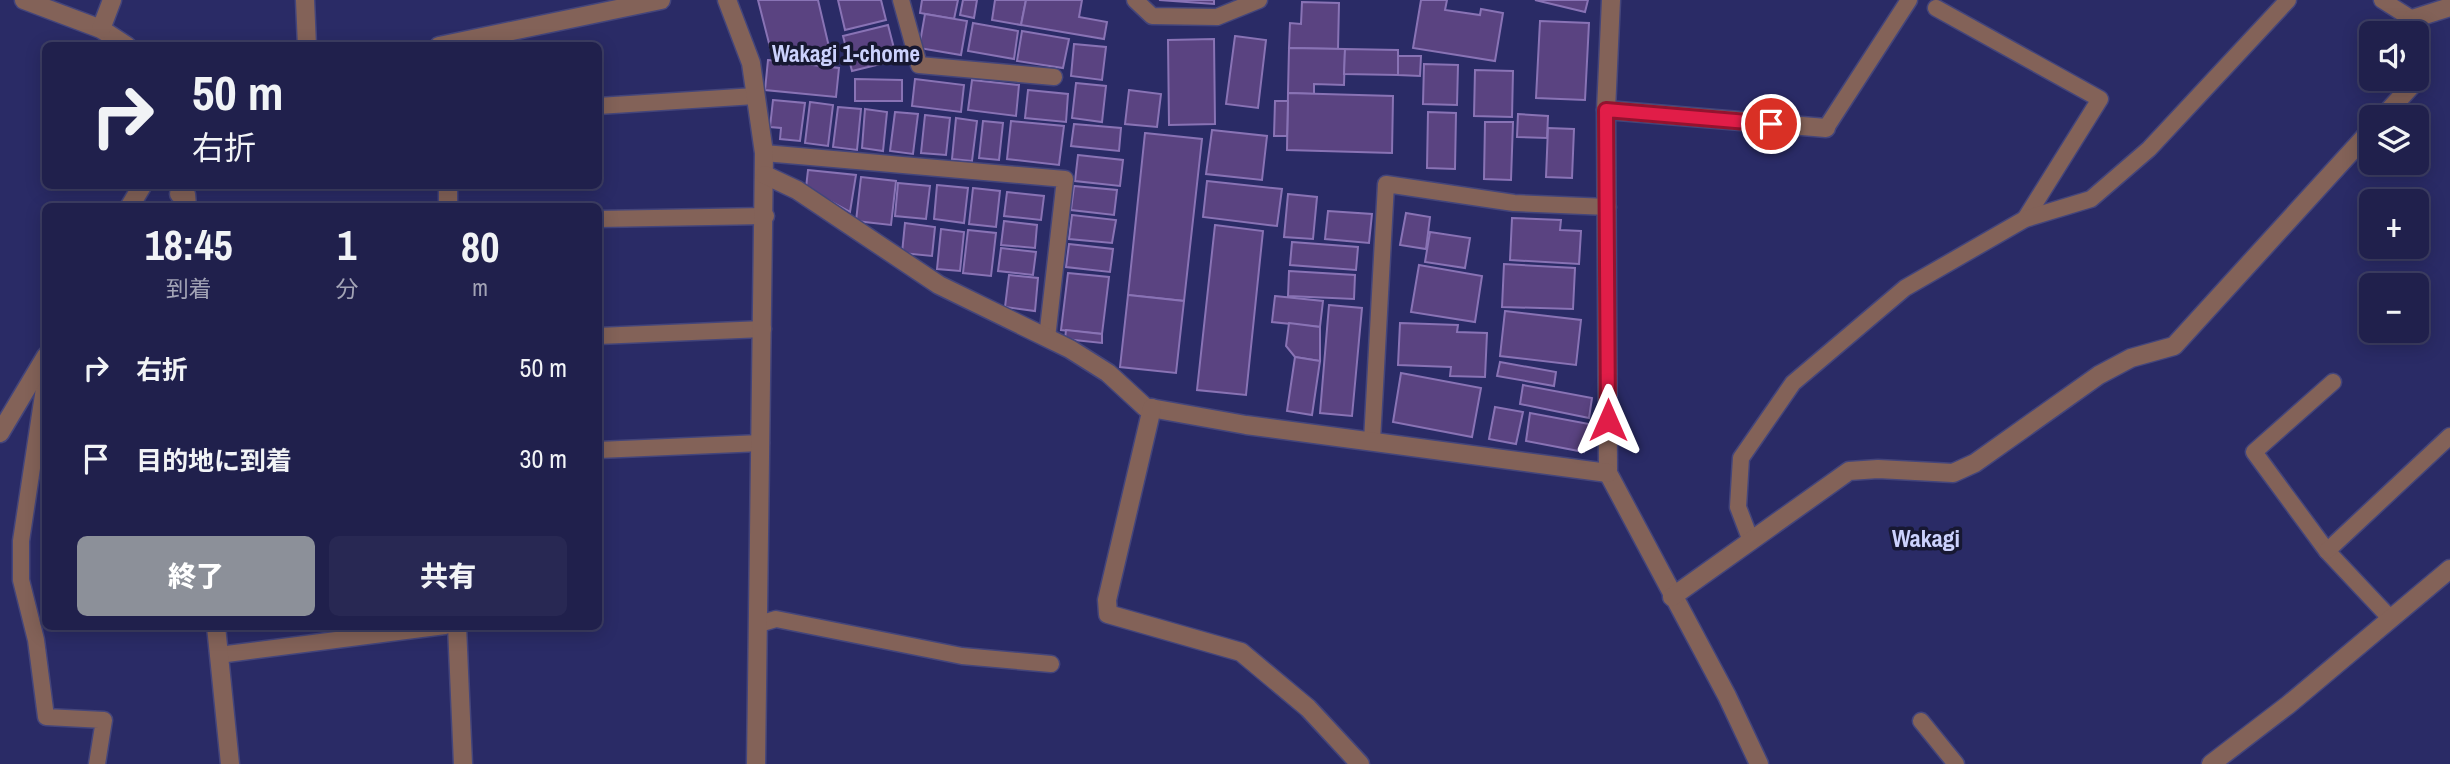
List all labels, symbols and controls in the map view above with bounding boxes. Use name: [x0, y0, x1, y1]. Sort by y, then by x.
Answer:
map controls: [2359, 21, 2429, 343]
button: sound: [2359, 21, 2429, 91]
district label: Wakagi 1-chome: [772, 38, 920, 69]
text: 50 m: [192, 59, 284, 125]
icon: right: [77, 70, 168, 161]
pin: [1741, 94, 1801, 154]
icon: arrive: [1752, 105, 1790, 143]
button: layers: [2359, 105, 2429, 175]
text: 右折: [192, 126, 256, 169]
button: +: [2359, 189, 2429, 259]
text: 18:45: [145, 217, 233, 273]
text: 1: [337, 217, 356, 273]
text: 80: [461, 219, 499, 275]
text: m: [472, 272, 488, 303]
text: 到着: [166, 273, 212, 304]
text: 分: [335, 273, 358, 304]
button: −: [2359, 273, 2429, 343]
icon: right: [77, 349, 115, 387]
text: 50 m: [520, 350, 567, 385]
text: 右折: [136, 352, 188, 387]
position arrow: [1571, 383, 1645, 457]
icon: arrive: [77, 440, 115, 478]
text: 30 m: [520, 441, 567, 476]
text: 目的地に到着: [136, 443, 292, 478]
district label: Wakagi: [1892, 522, 1960, 554]
button: 終了: [77, 536, 315, 616]
button: 共有: [329, 536, 567, 616]

